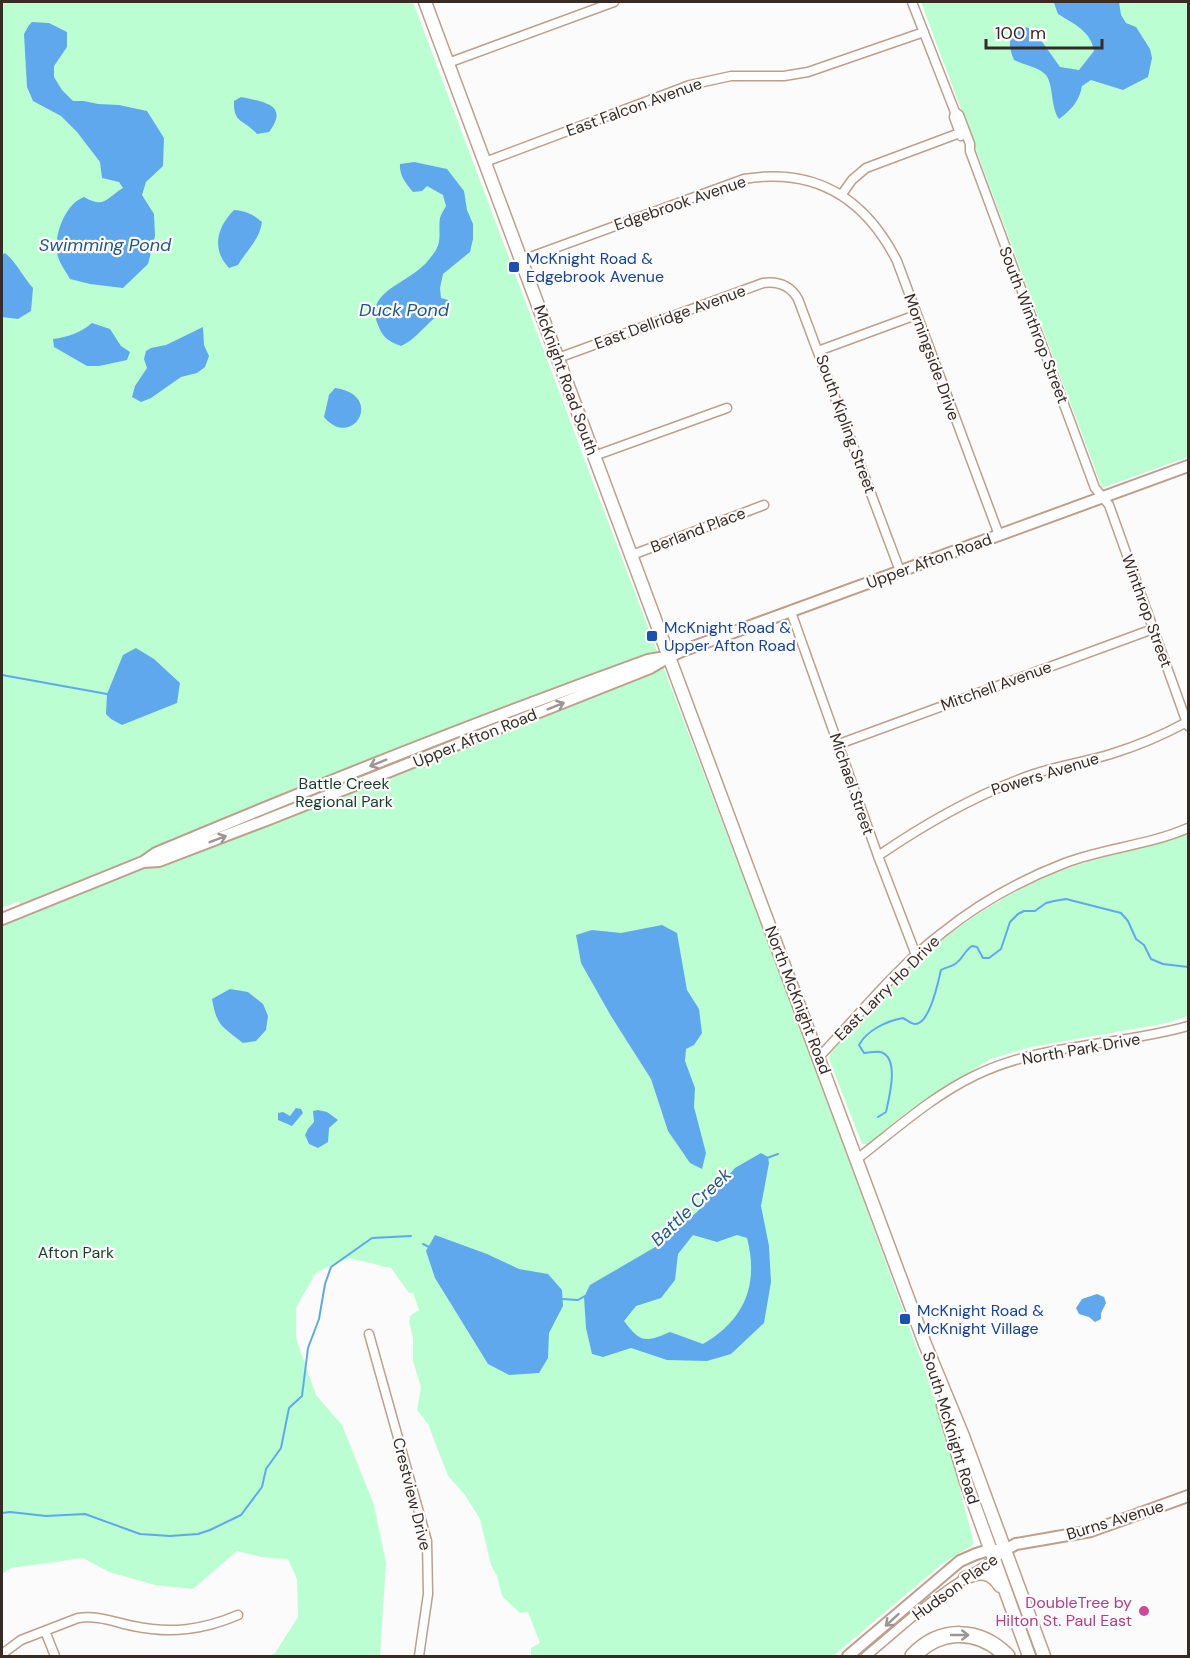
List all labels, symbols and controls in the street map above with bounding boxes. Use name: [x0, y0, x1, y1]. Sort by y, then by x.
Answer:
scale bar: [986, 12, 1102, 50]
text: 100 m: [995, 21, 1046, 45]
street label: East Falcon Avenue: [563, 73, 705, 141]
street label: Edgebrook Avenue: [611, 171, 749, 235]
water label: Swimming Pond: [39, 233, 172, 257]
street label: South Winthrop Street: [994, 244, 1074, 406]
place label: McKnight Road & Edgebrook Avenue: [526, 248, 664, 287]
marker: McKnight Road & Edgebrook Avenue: [507, 260, 521, 274]
street label: East Dellridge Avenue: [592, 280, 748, 354]
street label: Morningside Drive: [899, 291, 965, 423]
water label: Duck Pond: [359, 298, 450, 322]
street label: McKnight Road South: [529, 302, 603, 458]
street label: South Kipling Street: [811, 352, 881, 496]
street label: Berland Place: [647, 502, 749, 558]
street label: Upper Afton Road: [863, 529, 995, 593]
street label: Winthrop Street: [1117, 552, 1177, 670]
place label: McKnight Road & Upper Afton Road: [664, 617, 796, 656]
marker: McKnight Road & Upper Afton Road: [645, 629, 659, 643]
street label: Mitchell Avenue: [938, 656, 1054, 716]
one-way arrow: [546, 700, 565, 711]
street label: Upper Afton Road: [410, 704, 540, 772]
street label: Michael Street: [825, 730, 879, 838]
street label: Powers Avenue: [989, 748, 1101, 800]
one-way arrow: [369, 758, 388, 769]
park label: Battle Creek Regional Park: [295, 773, 393, 812]
one-way arrow: [208, 832, 227, 843]
street label: North McKnight Road: [760, 923, 836, 1077]
street label: East Larry Ho Drive: [830, 931, 944, 1045]
street label: North Park Drive: [1020, 1028, 1142, 1070]
water label: Battle Creek: [646, 1162, 737, 1251]
park label: Afton Park: [38, 1242, 114, 1263]
place label: McKnight Road & McKnight Village: [917, 1300, 1044, 1339]
marker: McKnight Road & McKnight Village: [898, 1312, 912, 1326]
street label: South McKnight Road: [918, 1349, 984, 1507]
street label: Crestview Drive: [388, 1435, 436, 1553]
street label: Burns Avenue: [1064, 1495, 1166, 1545]
street label: Hudson Place: [908, 1549, 1002, 1625]
place label: DoubleTree by Hilton St. Paul East: [995, 1592, 1132, 1631]
marker: DoubleTree by Hilton St. Paul East: [1137, 1604, 1151, 1618]
one-way arrow: [885, 1613, 900, 1627]
one-way arrow: [950, 1630, 970, 1641]

